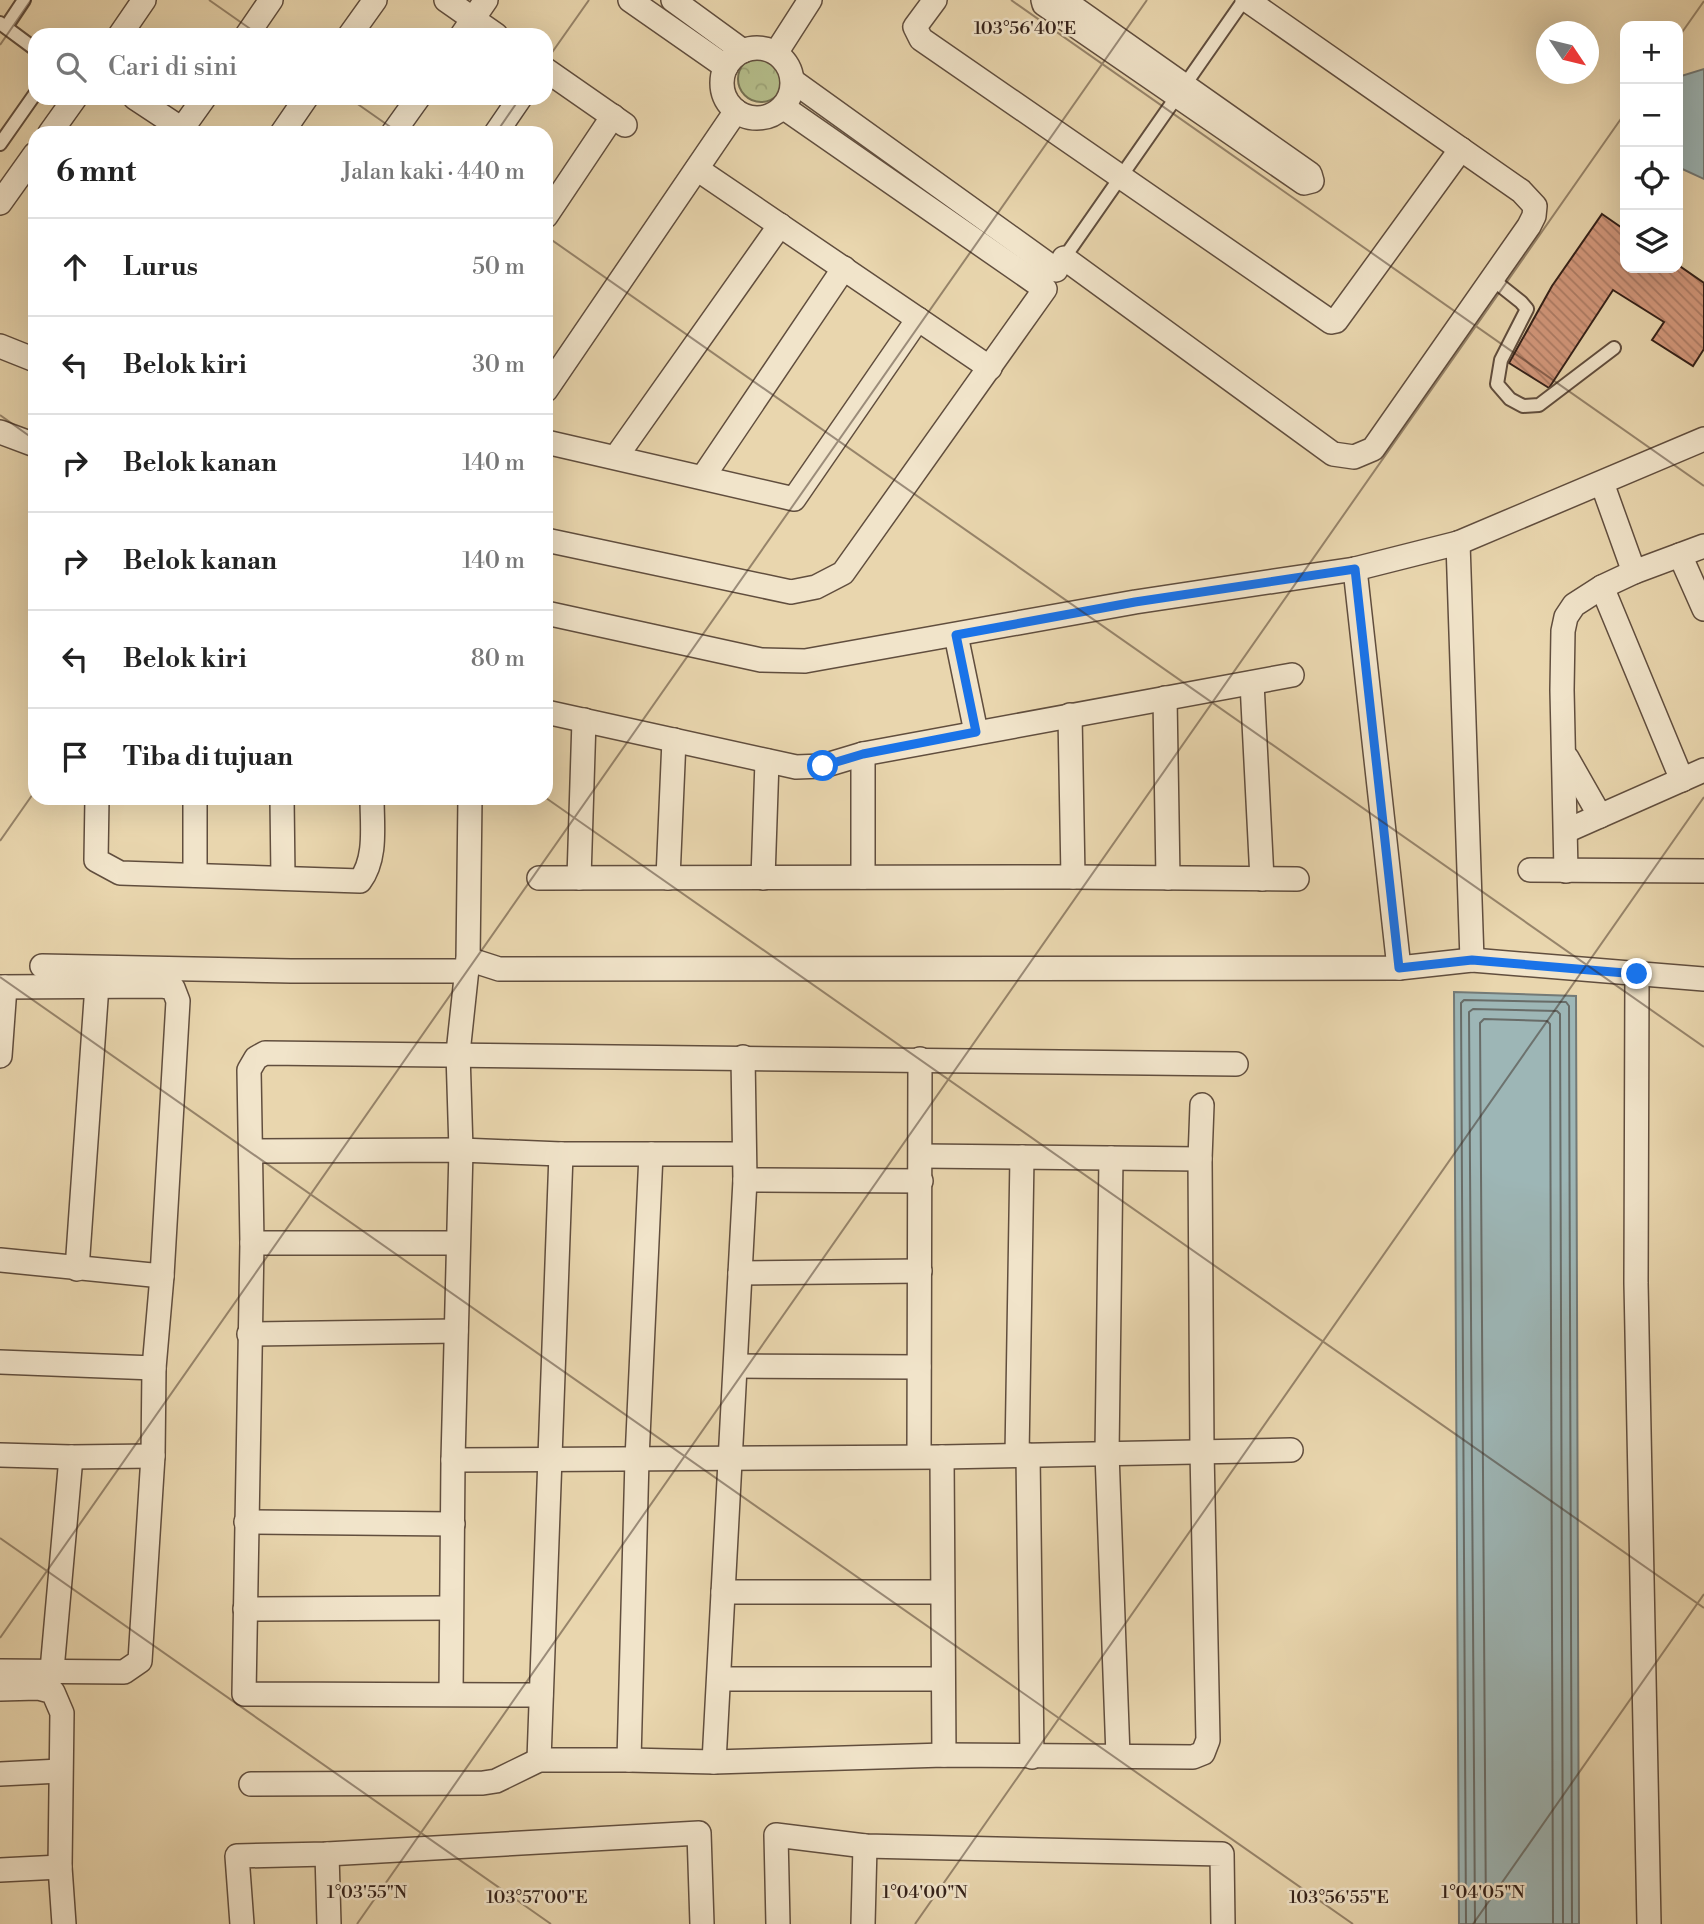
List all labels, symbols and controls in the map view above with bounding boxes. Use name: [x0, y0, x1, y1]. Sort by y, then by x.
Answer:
text: 103°56'40"E: [974, 17, 1076, 40]
north arrow: [1536, 21, 1599, 84]
map controls: [1620, 21, 1683, 273]
button: +: [1620, 21, 1683, 84]
search box: [28, 28, 553, 105]
icon: search: [52, 48, 90, 86]
text: Cari di sini: [108, 51, 237, 83]
button: −: [1620, 84, 1683, 147]
button: locate: [1620, 147, 1683, 210]
text: 6 mnt: [56, 153, 136, 191]
text: Jalan kaki · 440 m: [341, 158, 525, 186]
button: layers: [1620, 210, 1683, 273]
icon: ahead: [56, 248, 94, 286]
text: Lurus: [123, 251, 198, 283]
text: 50 m: [472, 253, 525, 281]
icon: left: [56, 346, 94, 384]
text: Belok kiri: [123, 349, 247, 381]
text: 30 m: [472, 351, 525, 379]
icon: right: [56, 444, 94, 482]
text: Belok kanan: [123, 447, 277, 479]
text: 140 m: [462, 449, 525, 477]
icon: right: [56, 542, 94, 580]
text: Belok kanan: [123, 545, 277, 577]
text: 140 m: [462, 547, 525, 575]
icon: left: [56, 640, 94, 678]
text: Belok kiri: [123, 643, 247, 675]
text: 80 m: [471, 645, 525, 673]
icon: arrive: [56, 738, 94, 776]
text: Tiba di tujuan: [123, 741, 293, 773]
route start: [807, 750, 838, 781]
route end: [1621, 958, 1652, 989]
text: 1°03'55"N: [327, 1881, 408, 1904]
text: 1°04'00"N: [882, 1881, 968, 1904]
text: 1°04'05"N: [1441, 1881, 1525, 1904]
text: 103°57'00"E: [486, 1886, 588, 1909]
text: 103°56'55"E: [1289, 1886, 1389, 1909]

